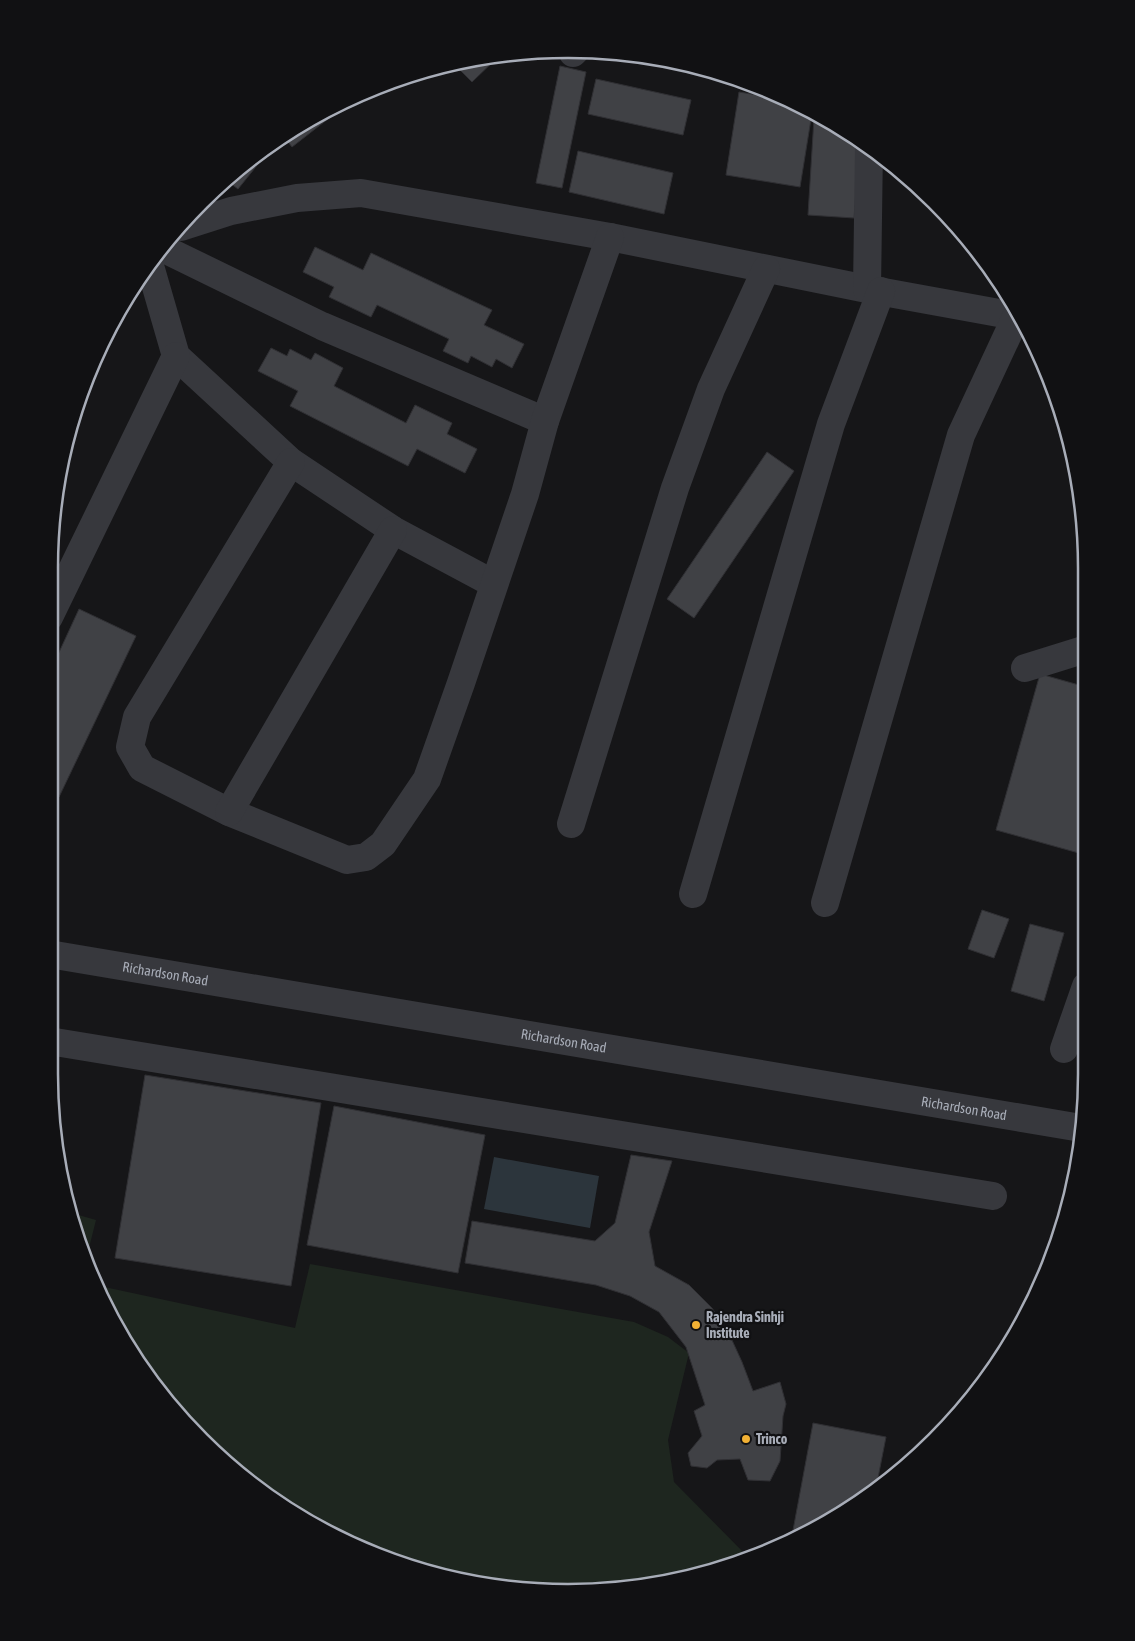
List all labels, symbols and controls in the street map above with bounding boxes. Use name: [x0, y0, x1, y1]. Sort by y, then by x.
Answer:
street label: Richardson Road: [121, 959, 209, 989]
street label: Richardson Road: [520, 1026, 608, 1056]
street label: Richardson Road: [920, 1093, 1008, 1123]
place label: Rajendra Sinhji Institute: [706, 1309, 784, 1341]
marker: Rajendra Sinhji Institute: [690, 1319, 702, 1331]
place label: Trinco: [756, 1431, 788, 1447]
marker: Trinco: [740, 1433, 752, 1445]

